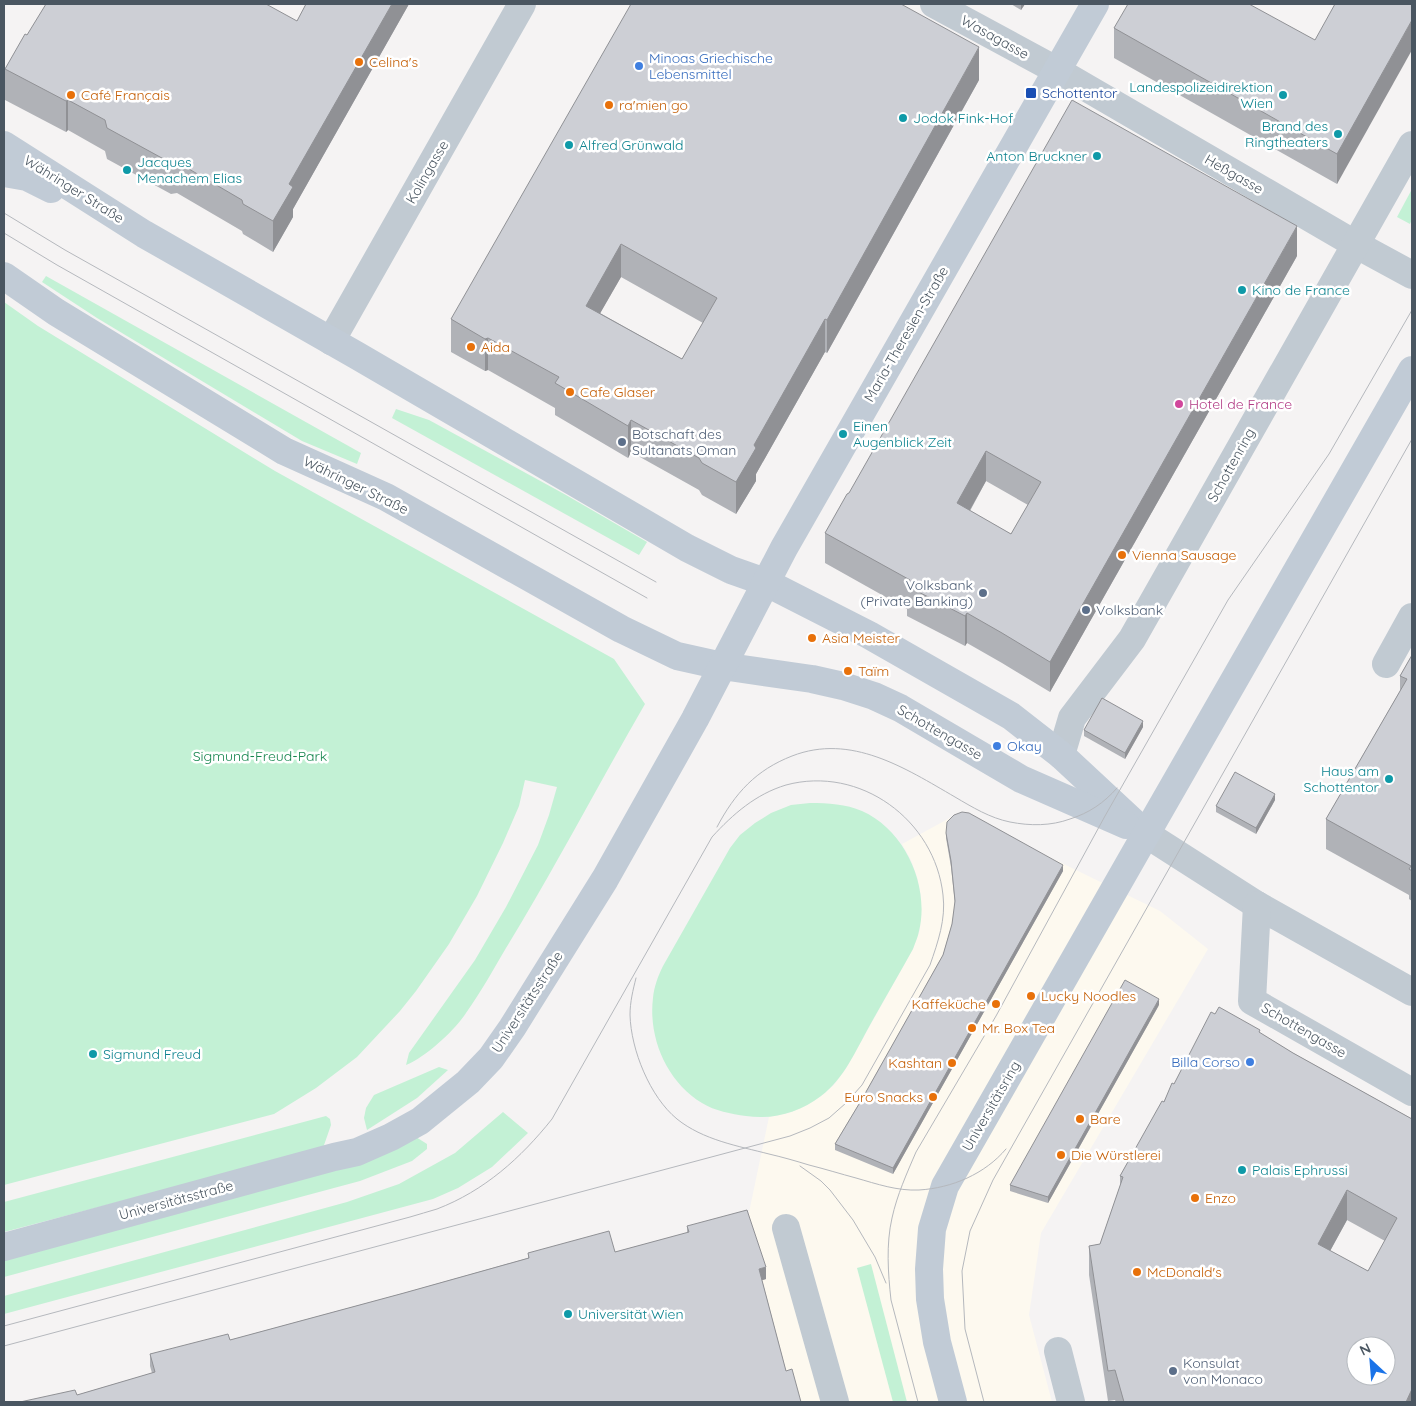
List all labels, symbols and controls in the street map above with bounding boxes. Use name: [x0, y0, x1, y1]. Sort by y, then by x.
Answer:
street label: Wasagasse: [958, 11, 1032, 63]
place label: Minoas Griechische Lebensmittel: [649, 49, 773, 83]
place label: Celina's: [369, 53, 418, 71]
marker: Celina's: [353, 56, 365, 68]
marker: Minoas Griechische Lebensmittel: [633, 60, 645, 72]
place label: Landespolizeidirektion Wien: [1129, 78, 1273, 112]
place label: Schottentor: [1042, 84, 1118, 102]
place label: Café Français: [81, 86, 170, 104]
marker: Schottentor: [1024, 86, 1038, 100]
marker: Café Français: [65, 89, 77, 101]
marker: Landespolizeidirektion Wien: [1277, 89, 1289, 101]
place label: ra'mien go: [619, 96, 688, 114]
marker: ra'mien go: [603, 99, 615, 111]
place label: Jodok Fink-Hof: [913, 109, 1013, 127]
marker: Jodok Fink-Hof: [897, 112, 909, 124]
place label: Brand des Ringtheaters: [1245, 117, 1328, 151]
marker: Brand des Ringtheaters: [1332, 128, 1344, 140]
place label: Alfred Grünwald: [579, 136, 683, 154]
street label: Kolingasse: [402, 137, 452, 207]
marker: Alfred Grünwald: [563, 139, 575, 151]
place label: Anton Bruckner: [986, 147, 1088, 165]
marker: Anton Bruckner: [1091, 150, 1103, 162]
street label: Heßgasse: [1201, 150, 1267, 198]
street label: Währinger Straße: [21, 151, 127, 227]
place label: Jacques Menachem Elias: [137, 153, 242, 187]
marker: Jacques Menachem Elias: [121, 164, 133, 176]
street label: Maria-Theresien-Straße: [860, 263, 952, 405]
place label: Kino de France: [1252, 281, 1350, 299]
marker: Kino de France: [1236, 284, 1248, 296]
place label: Aida: [481, 338, 510, 356]
marker: Aida: [465, 341, 477, 353]
place label: Cafe Glaser: [580, 383, 656, 401]
marker: Cafe Glaser: [564, 386, 576, 398]
place label: Hotel de France: [1189, 395, 1292, 413]
marker: Hotel de France: [1173, 398, 1185, 410]
place label: Einen Augenblick Zeit: [853, 417, 952, 451]
place label: Botschaft des Sultanats Oman: [632, 425, 736, 459]
street label: Schottenring: [1203, 425, 1259, 505]
marker: Einen Augenblick Zeit: [837, 428, 849, 440]
marker: Botschaft des Sultanats Oman: [616, 436, 628, 448]
street label: Währinger Straße: [301, 452, 412, 518]
place label: Vienna Sausage: [1132, 546, 1237, 564]
marker: Vienna Sausage: [1116, 549, 1128, 561]
place label: Volksbank (Private Banking): [861, 576, 973, 610]
marker: Volksbank (Private Banking): [977, 587, 989, 599]
place label: Volksbank: [1096, 601, 1163, 619]
marker: Volksbank: [1080, 604, 1092, 616]
place label: Asia Meister: [822, 629, 901, 647]
marker: Asia Meister: [806, 632, 818, 644]
place label: Taïm: [858, 662, 889, 680]
marker: Taïm: [842, 665, 854, 677]
street label: Schottengasse: [894, 700, 986, 764]
place label: Okay: [1007, 737, 1042, 755]
marker: Okay: [991, 740, 1003, 752]
park label: Sigmund-Freud-Park: [193, 747, 327, 765]
place label: Haus am Schottentor: [1304, 762, 1380, 796]
marker: Haus am Schottentor: [1383, 773, 1395, 785]
street label: Universitätsstraße: [487, 948, 567, 1056]
place label: Lucky Noodles: [1041, 987, 1136, 1005]
marker: Lucky Noodles: [1025, 990, 1037, 1002]
place label: Kaffeküche: [912, 995, 986, 1013]
marker: Kaffeküche: [990, 998, 1002, 1010]
street label: Schottengasse: [1258, 998, 1350, 1062]
place label: Mr. Box Tea: [982, 1019, 1055, 1037]
marker: Mr. Box Tea: [966, 1022, 978, 1034]
place label: Sigmund Freud: [103, 1045, 201, 1063]
marker: Sigmund Freud: [87, 1048, 99, 1060]
place label: Billa Corso: [1171, 1053, 1240, 1071]
place label: Kashtan: [888, 1054, 942, 1072]
marker: Billa Corso: [1244, 1056, 1256, 1068]
marker: Kashtan: [946, 1057, 958, 1069]
street label: Universitätsring: [958, 1058, 1024, 1154]
place label: Euro Snacks: [844, 1088, 923, 1106]
marker: Euro Snacks: [927, 1091, 939, 1103]
place label: Bare: [1090, 1110, 1121, 1128]
marker: Bare: [1074, 1113, 1086, 1125]
place label: Die Würstlerei: [1071, 1146, 1161, 1164]
marker: Die Würstlerei: [1055, 1149, 1067, 1161]
place label: Palais Ephrussi: [1252, 1161, 1348, 1179]
marker: Palais Ephrussi: [1236, 1164, 1248, 1176]
street label: Universitätsstraße: [117, 1176, 235, 1224]
place label: Enzo: [1205, 1189, 1236, 1207]
marker: Enzo: [1189, 1192, 1201, 1204]
place label: McDonald's: [1147, 1263, 1222, 1281]
marker: McDonald's: [1131, 1266, 1143, 1278]
place label: Universität Wien: [578, 1305, 684, 1323]
marker: Universität Wien: [562, 1308, 574, 1320]
north arrow: [1346, 1336, 1396, 1386]
text: N: [1357, 1339, 1374, 1360]
place label: Konsulat von Monaco: [1183, 1354, 1263, 1388]
marker: Konsulat von Monaco: [1167, 1365, 1179, 1377]

